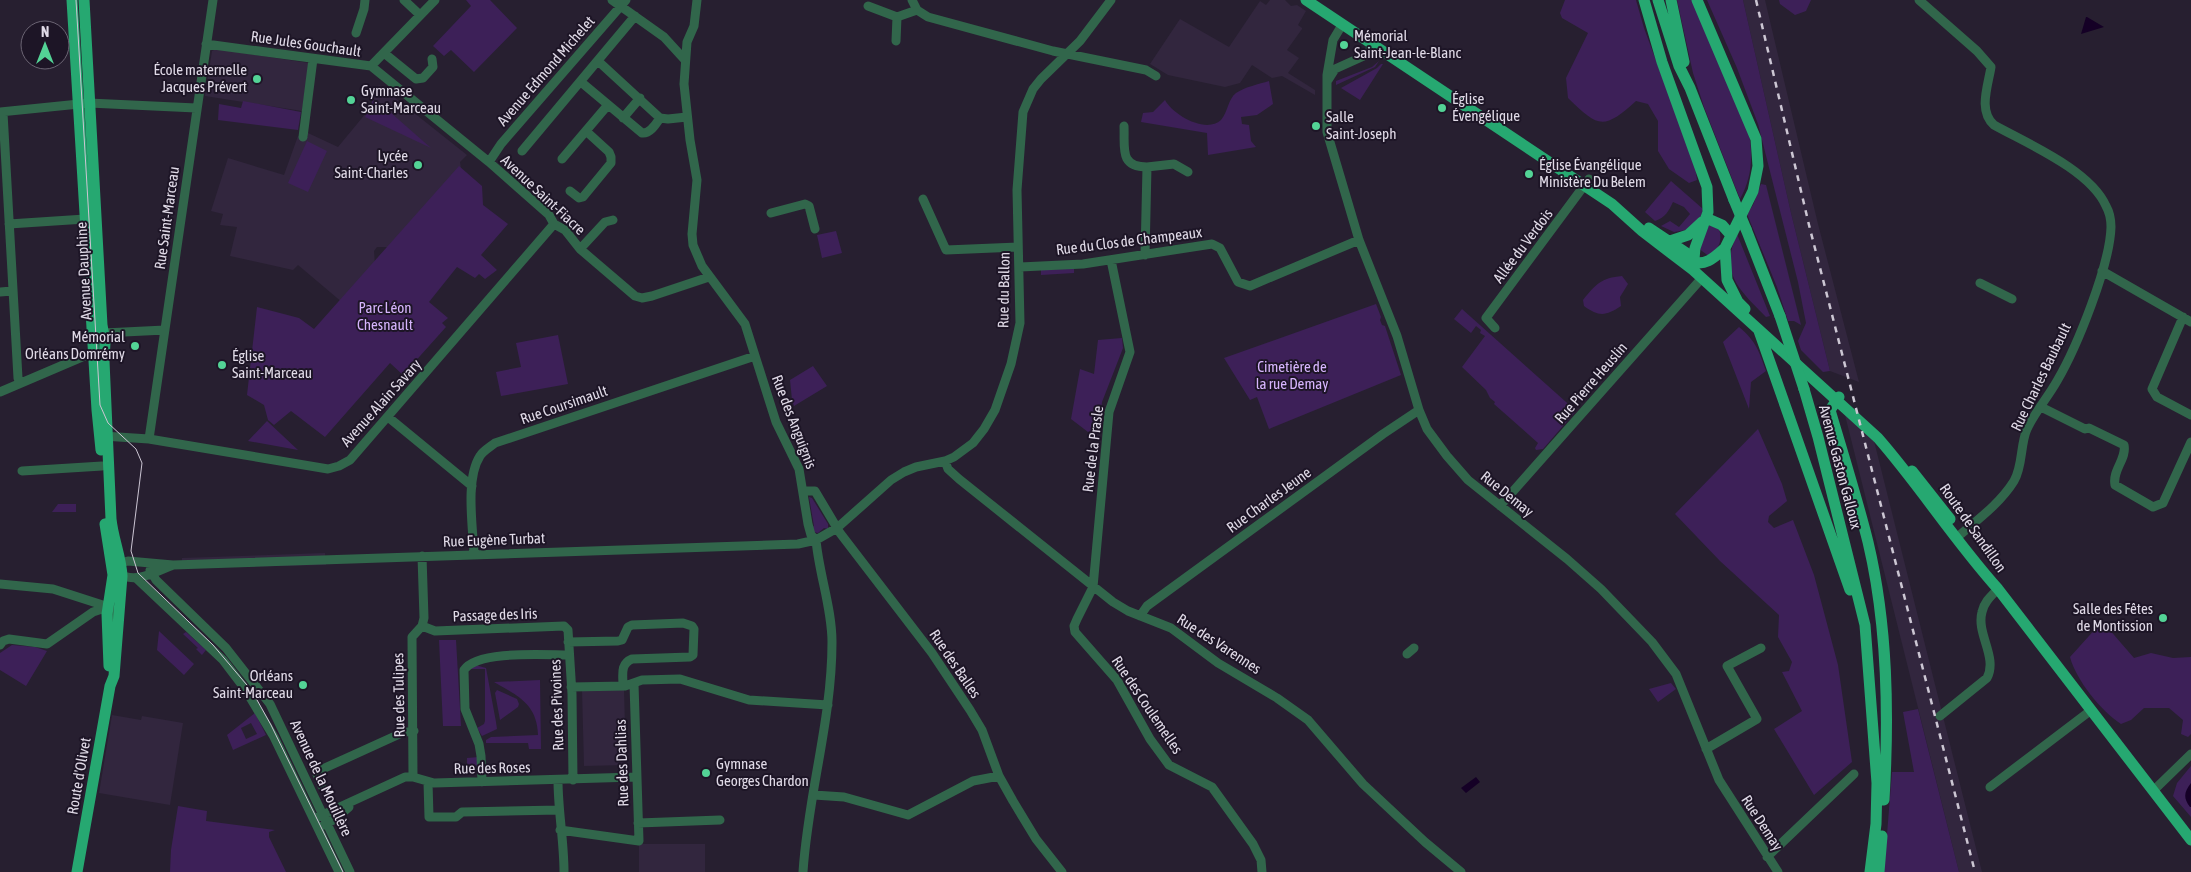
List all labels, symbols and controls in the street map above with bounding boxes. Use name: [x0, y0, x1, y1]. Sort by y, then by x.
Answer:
street label: Avenue Edmond Michelet: [493, 12, 598, 129]
north arrow: [20, 20, 70, 70]
text: N: [41, 24, 49, 40]
street label: Rue Jules Gouchault: [250, 27, 362, 60]
place label: Mémorial Saint-Jean-le-Blanc: [1354, 27, 1461, 61]
marker: Mémorial Saint-Jean-le-Blanc: [1338, 39, 1350, 51]
place label: École maternelle Jacques Prévert: [153, 61, 247, 95]
marker: École maternelle Jacques Prévert: [251, 73, 263, 85]
place label: Gymnase Saint-Marceau: [361, 82, 441, 116]
place label: Église Évengélique: [1452, 90, 1520, 124]
marker: Gymnase Saint-Marceau: [345, 94, 357, 106]
marker: Église Évengélique: [1436, 102, 1448, 114]
place label: Salle Saint-Joseph: [1326, 108, 1396, 142]
marker: Salle Saint-Joseph: [1310, 120, 1322, 132]
place label: Lycée Saint-Charles: [335, 147, 408, 181]
street label: Avenue Saint-Fiacre: [498, 151, 589, 238]
place label: Église Évangélique Ministère Du Belem: [1539, 156, 1646, 190]
marker: Lycée Saint-Charles: [412, 159, 424, 171]
street label: Rue Saint-Marceau: [151, 165, 182, 270]
marker: Église Évangélique Ministère Du Belem: [1523, 168, 1535, 180]
street label: Allée du Verdois: [1489, 205, 1556, 286]
street label: Avenue Dauphine: [72, 221, 95, 320]
street label: Rue du Clos de Champeaux: [1055, 223, 1203, 258]
street label: Rue du Ballon: [994, 252, 1013, 328]
park label: Parc Léon Chesnault: [357, 299, 413, 333]
street label: Rue Charles Baubault: [2007, 320, 2074, 434]
place label: Mémorial Orléans Domrémy: [25, 328, 125, 362]
street label: Rue Pierre Heuslin: [1551, 339, 1630, 427]
marker: Mémorial Orléans Domrémy: [129, 340, 141, 352]
place label: Église Saint-Marceau: [232, 347, 312, 381]
street label: Avenue Alain Savary: [337, 356, 424, 450]
park label: Cimetière de la rue Demay: [1256, 358, 1328, 392]
marker: Église Saint-Marceau: [216, 359, 228, 371]
street label: Rue des Anguignis: [769, 373, 820, 471]
street label: Rue Coursimault: [518, 382, 610, 427]
street label: Avenue Gaston Galloux: [1816, 403, 1865, 531]
street label: Rue de la Prasle: [1079, 405, 1106, 493]
street label: Rue Charles Jeune: [1223, 463, 1314, 536]
street label: Rue Demay: [1478, 467, 1537, 520]
street label: Route de Sandillon: [1937, 480, 2010, 575]
street label: Rue Eugène Turbat: [443, 529, 545, 550]
place label: Salle des Fêtes de Montission: [2073, 600, 2153, 634]
street label: Passage des Iris: [452, 605, 538, 624]
street label: Rue des Varennes: [1174, 610, 1264, 677]
marker: Salle des Fêtes de Montission: [2157, 612, 2169, 624]
street label: Rue des Balles: [926, 626, 985, 701]
street label: Rue des Tulipes: [389, 653, 408, 737]
street label: Rue des Coulemelles: [1108, 653, 1186, 757]
street label: Rue des Pivoines: [546, 659, 567, 751]
place label: Orléans Saint-Marceau: [213, 667, 293, 701]
marker: Orléans Saint-Marceau: [297, 679, 309, 691]
street label: Avenue de la Mouillère: [287, 717, 356, 839]
street label: Rue des Dahlias: [611, 719, 632, 807]
street label: Route d'Olivet: [63, 736, 94, 816]
place label: Gymnase Georges Chardon: [716, 755, 809, 789]
street label: Rue des Roses: [453, 758, 531, 777]
marker: Gymnase Georges Chardon: [700, 767, 712, 779]
street label: Rue Demay: [1738, 792, 1787, 854]

